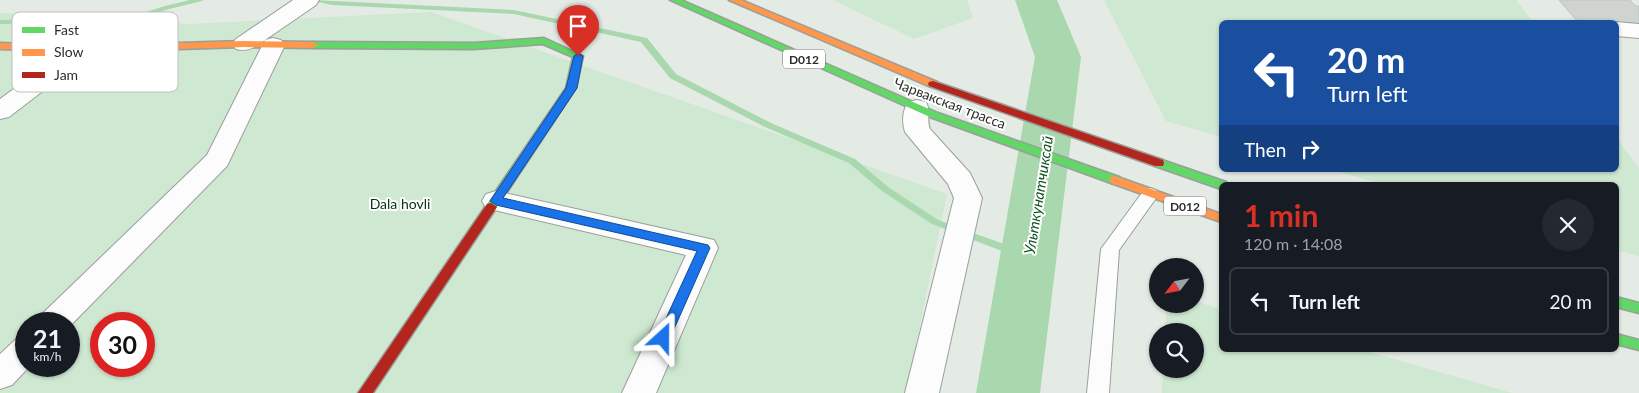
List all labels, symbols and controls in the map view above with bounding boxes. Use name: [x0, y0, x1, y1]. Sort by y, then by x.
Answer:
pin: [557, 5, 599, 56]
legend: [12, 12, 178, 92]
icon: arrive: [564, 12, 592, 40]
text: Fast: [54, 21, 79, 38]
text: 20 m: [1327, 38, 1405, 80]
icon: left: [1244, 40, 1309, 105]
text: Slow: [54, 43, 84, 60]
road number: D012: [783, 50, 825, 68]
text: Jam: [54, 66, 78, 83]
street label: Чарвакская трасса: [892, 74, 1008, 132]
text: Turn left: [1327, 80, 1408, 107]
water label: Ульткунатчиксай: [1020, 134, 1056, 255]
icon: right: [1296, 135, 1324, 163]
text: Then: [1244, 138, 1286, 161]
park label: Dala hovli: [370, 195, 430, 212]
road number: D012: [1164, 197, 1206, 216]
text: 1 min: [1244, 197, 1318, 233]
button: close: [1542, 199, 1594, 251]
text: 120 m · 14:08: [1244, 234, 1343, 253]
north arrow: [1149, 258, 1204, 312]
map controls: [1149, 258, 1204, 378]
icon: left: [1246, 287, 1274, 315]
text: Turn left: [1289, 290, 1360, 313]
text: 20 m: [1549, 290, 1592, 313]
position arrow: [636, 311, 688, 363]
speed limit sign: 30: [90, 312, 155, 377]
text: 21: [33, 323, 62, 353]
button: search: [1149, 323, 1204, 378]
text: km/h: [33, 349, 62, 364]

